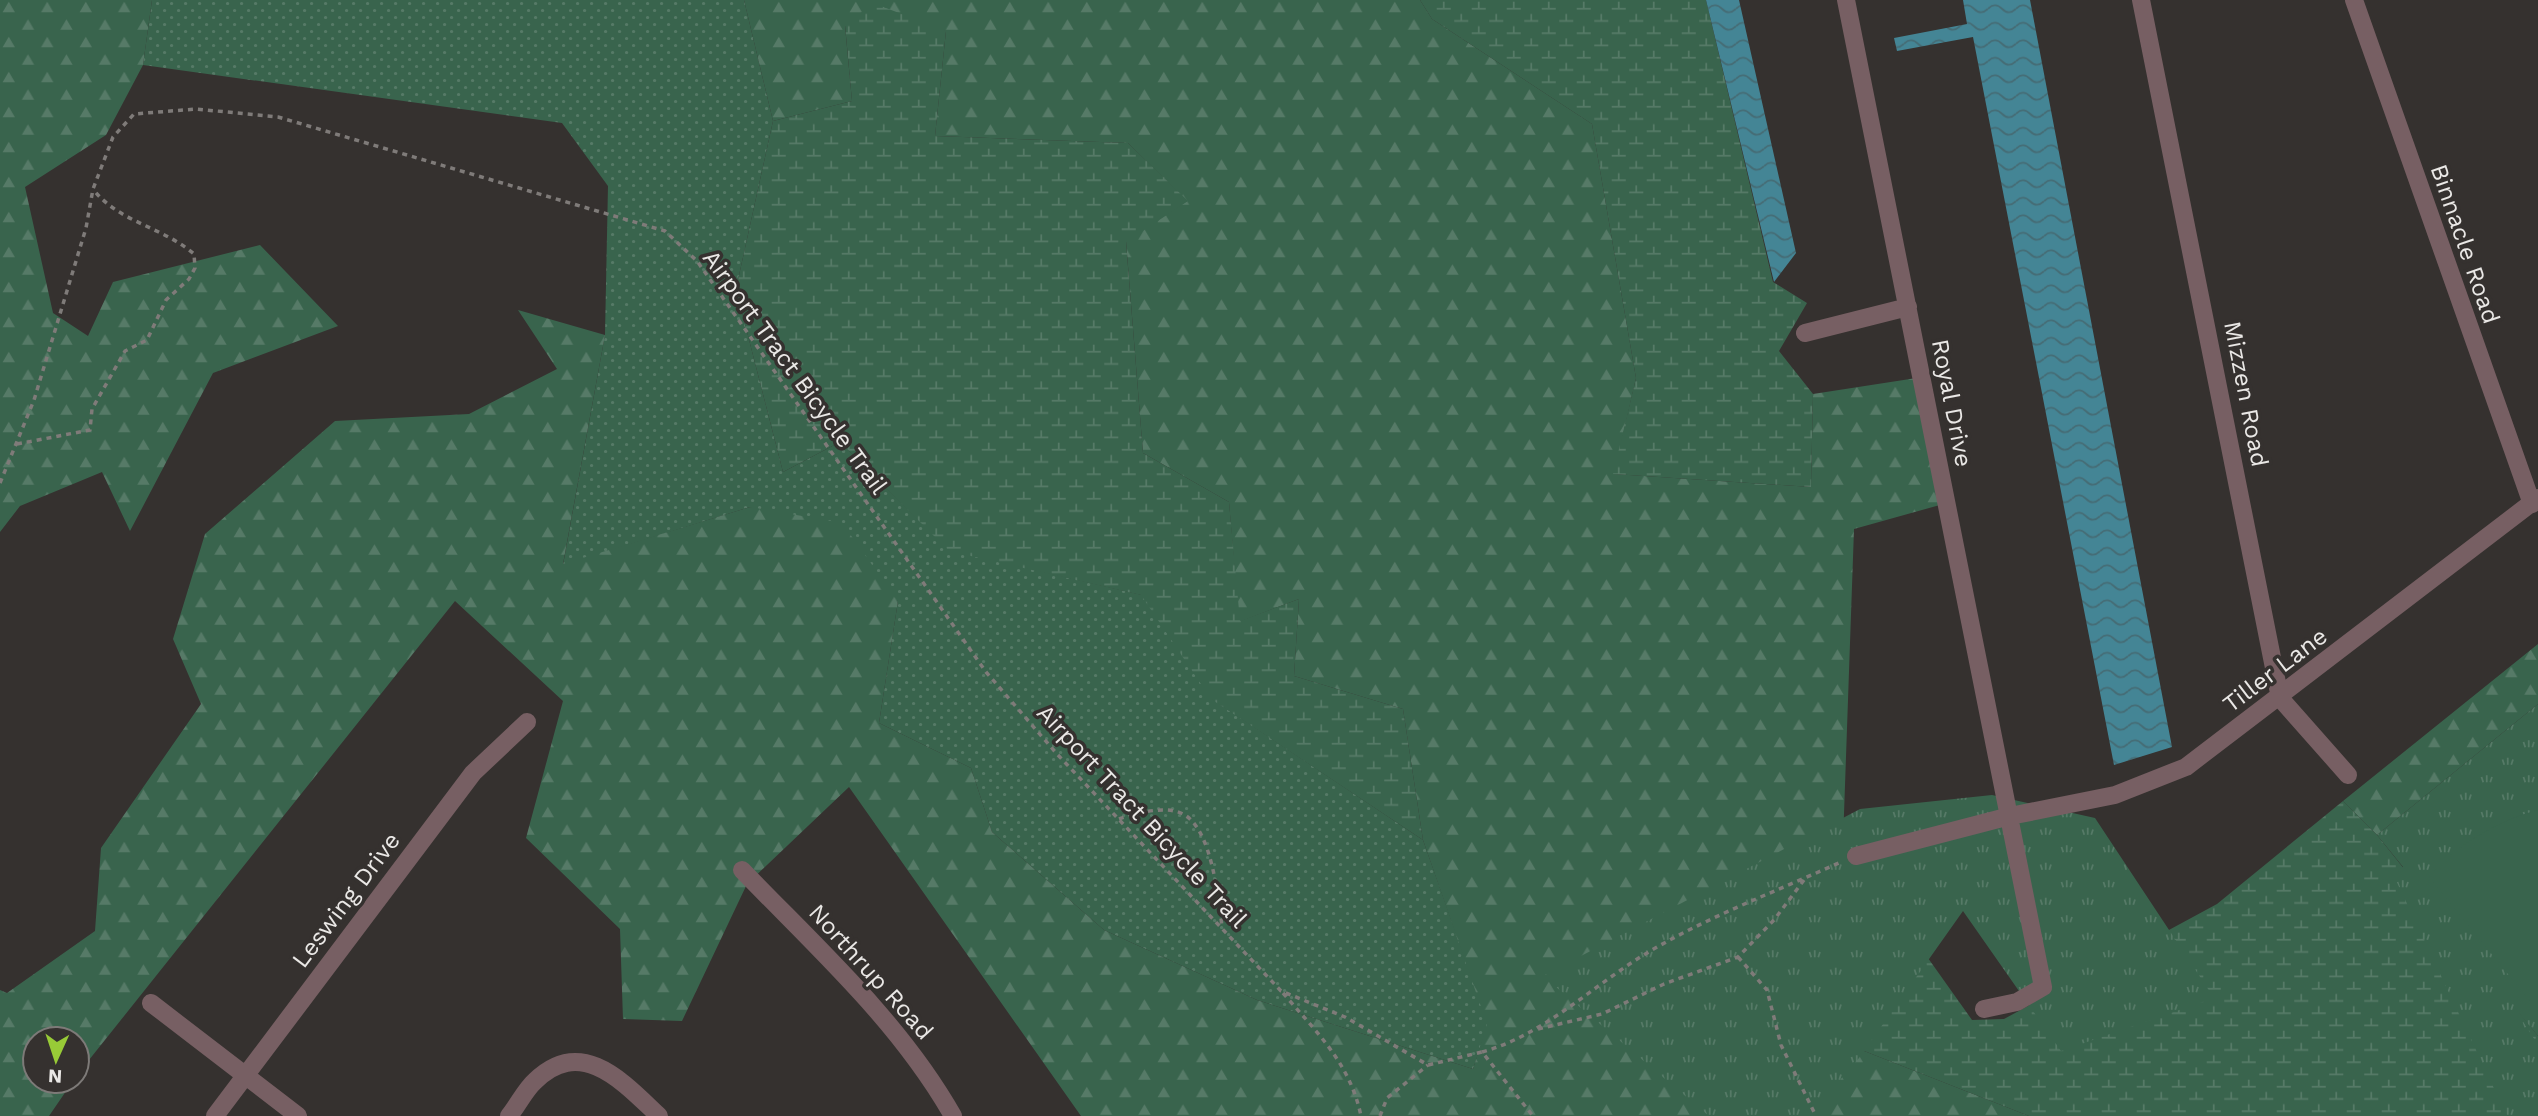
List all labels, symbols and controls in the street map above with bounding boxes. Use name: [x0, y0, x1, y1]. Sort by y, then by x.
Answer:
street label: Binnacle Road: [2425, 161, 2505, 327]
street label: Airport Tract Bicycle Trail: [697, 244, 893, 500]
street label: Mizzen Road: [2218, 319, 2274, 469]
street label: Royal Drive: [1926, 337, 1978, 469]
street label: Tiller Lane: [2217, 622, 2333, 718]
street label: Airport Tract Bicycle Trail: [1031, 699, 1253, 934]
street label: Leswing Drive: [286, 827, 406, 973]
street label: Northrup Road: [803, 899, 939, 1045]
north arrow: [21, 1025, 91, 1095]
text: N: [47, 1065, 63, 1088]

